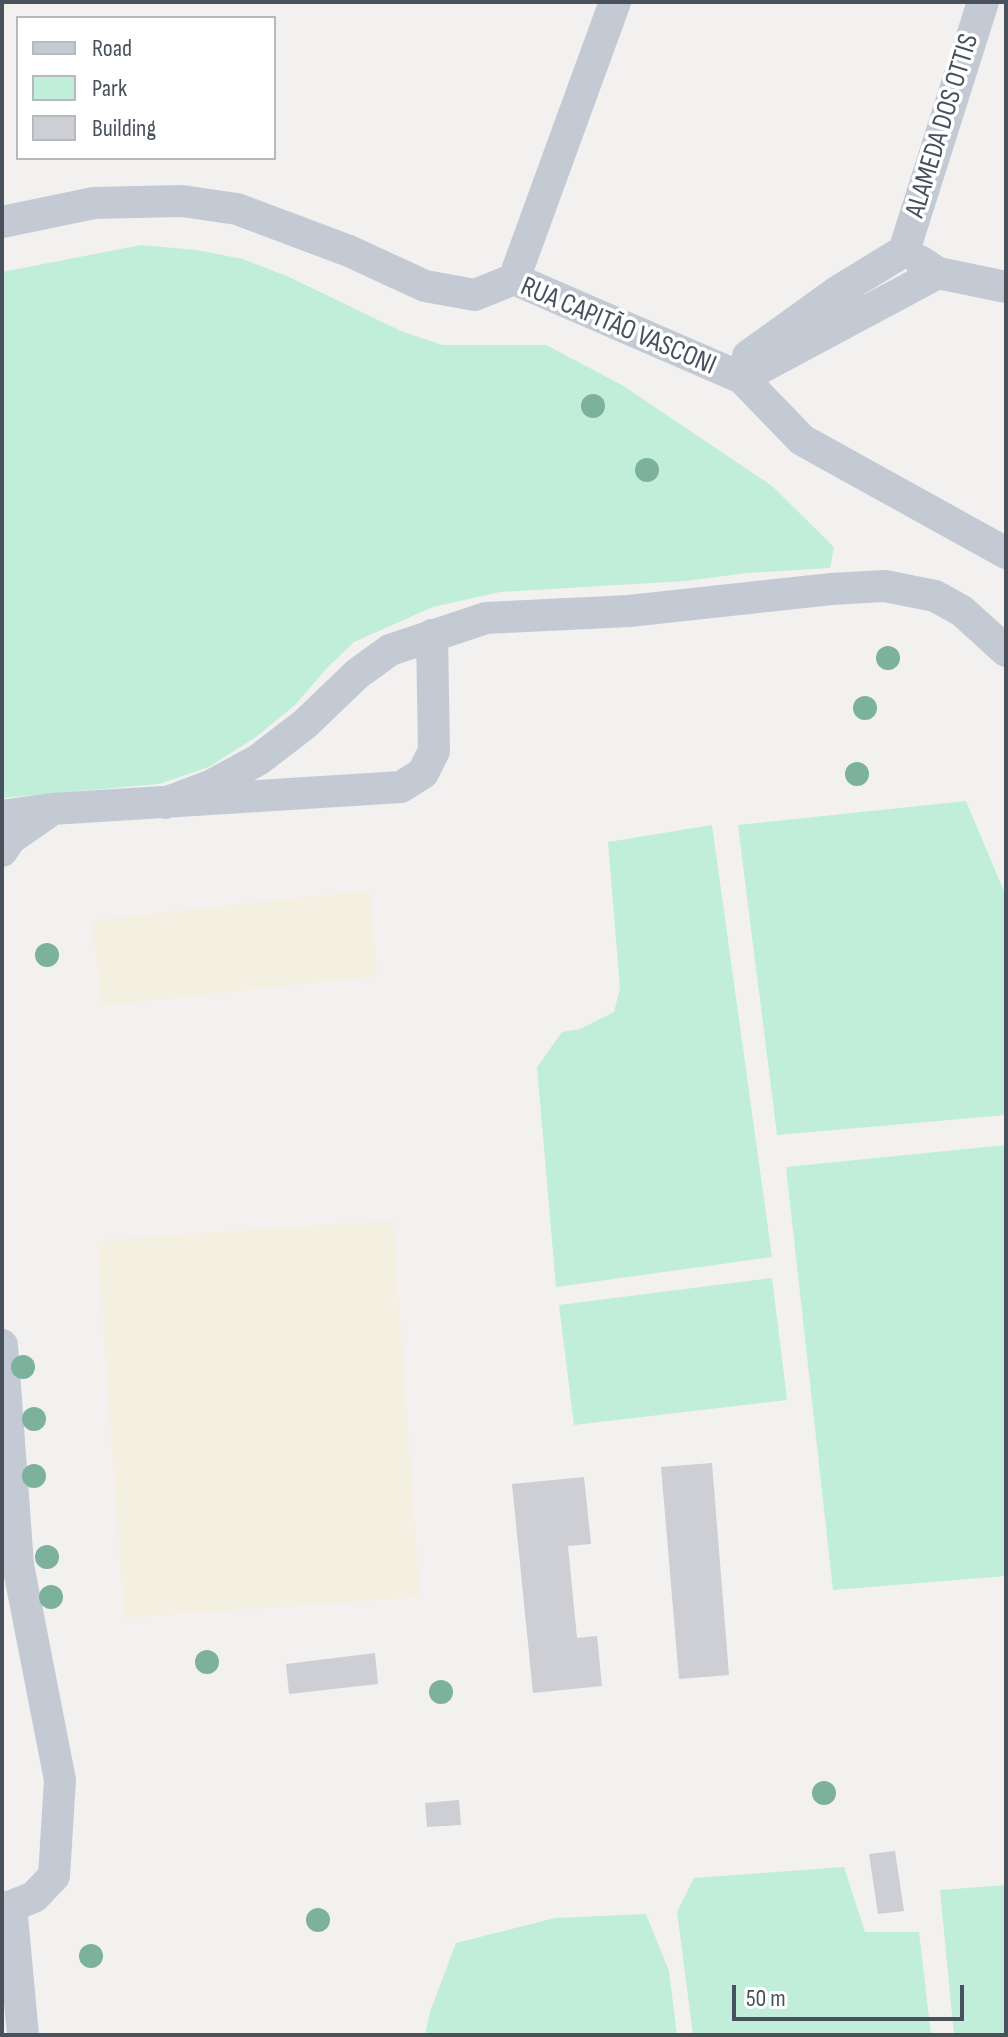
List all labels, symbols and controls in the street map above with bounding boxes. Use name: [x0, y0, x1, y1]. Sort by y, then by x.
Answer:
legend: [16, 16, 276, 160]
street label: ALAMEDA DOS OTTIS: [899, 30, 987, 222]
text: Road: [92, 34, 132, 63]
text: Park: [92, 74, 127, 103]
text: Building: [92, 114, 156, 143]
street label: RUA CAPITÃO VASCONI: [515, 271, 721, 383]
scale bar: [736, 1969, 968, 2019]
text: 50 m: [746, 1984, 786, 2013]

